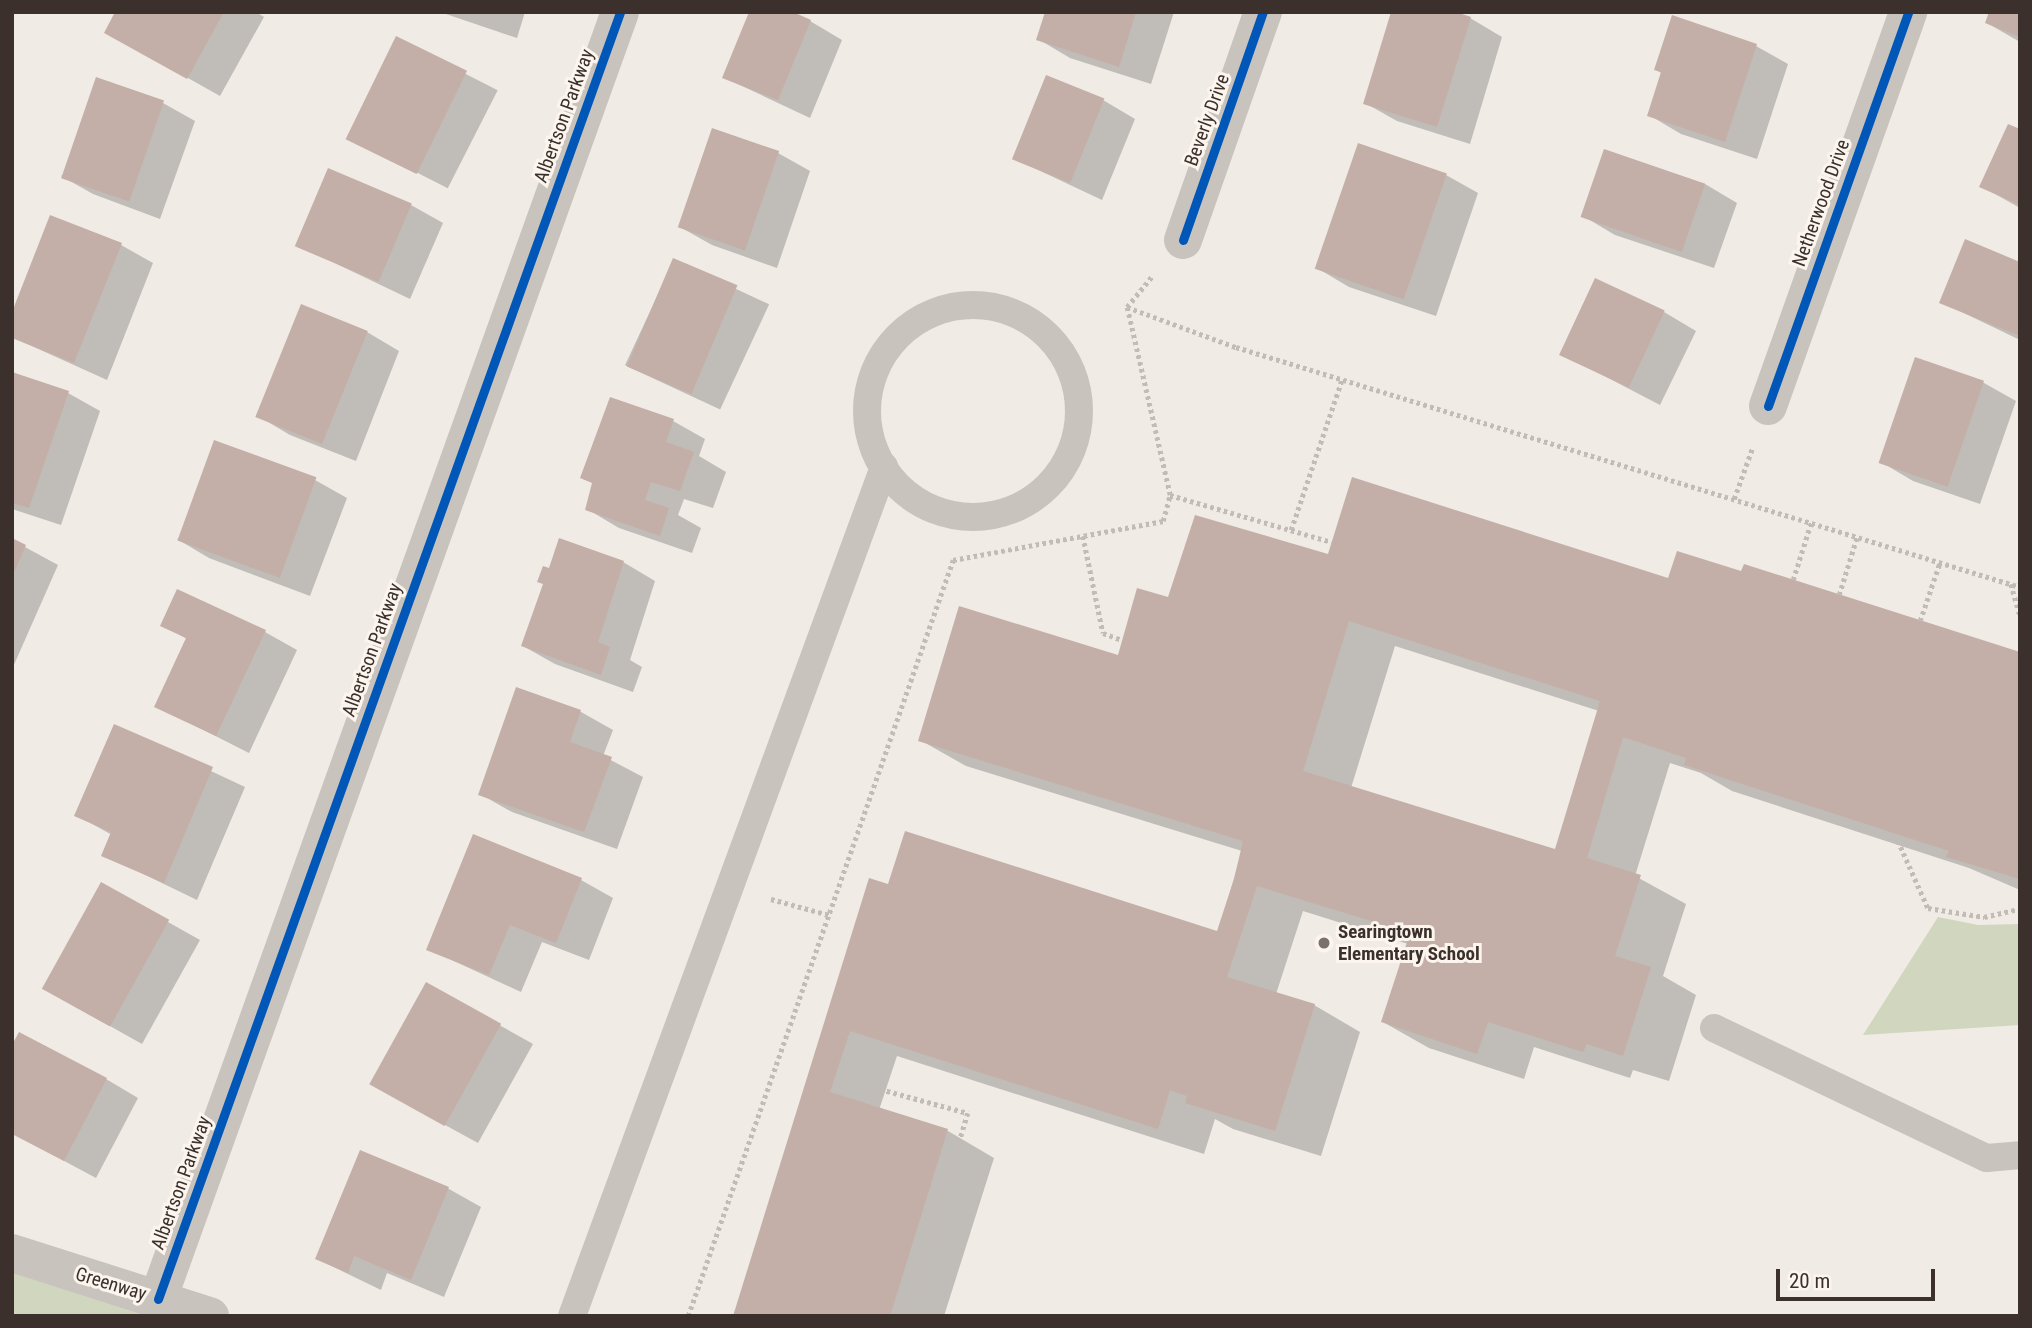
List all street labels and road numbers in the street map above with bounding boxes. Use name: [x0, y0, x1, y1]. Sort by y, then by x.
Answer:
street label: Albertson Parkway: [529, 46, 599, 186]
street label: Beverly Drive: [1180, 71, 1234, 169]
street label: Netherwood Drive: [1787, 136, 1855, 270]
street label: Albertson Parkway: [337, 580, 407, 720]
street label: Albertson Parkway: [146, 1113, 216, 1253]
street label: Greenway: [73, 1262, 149, 1306]

